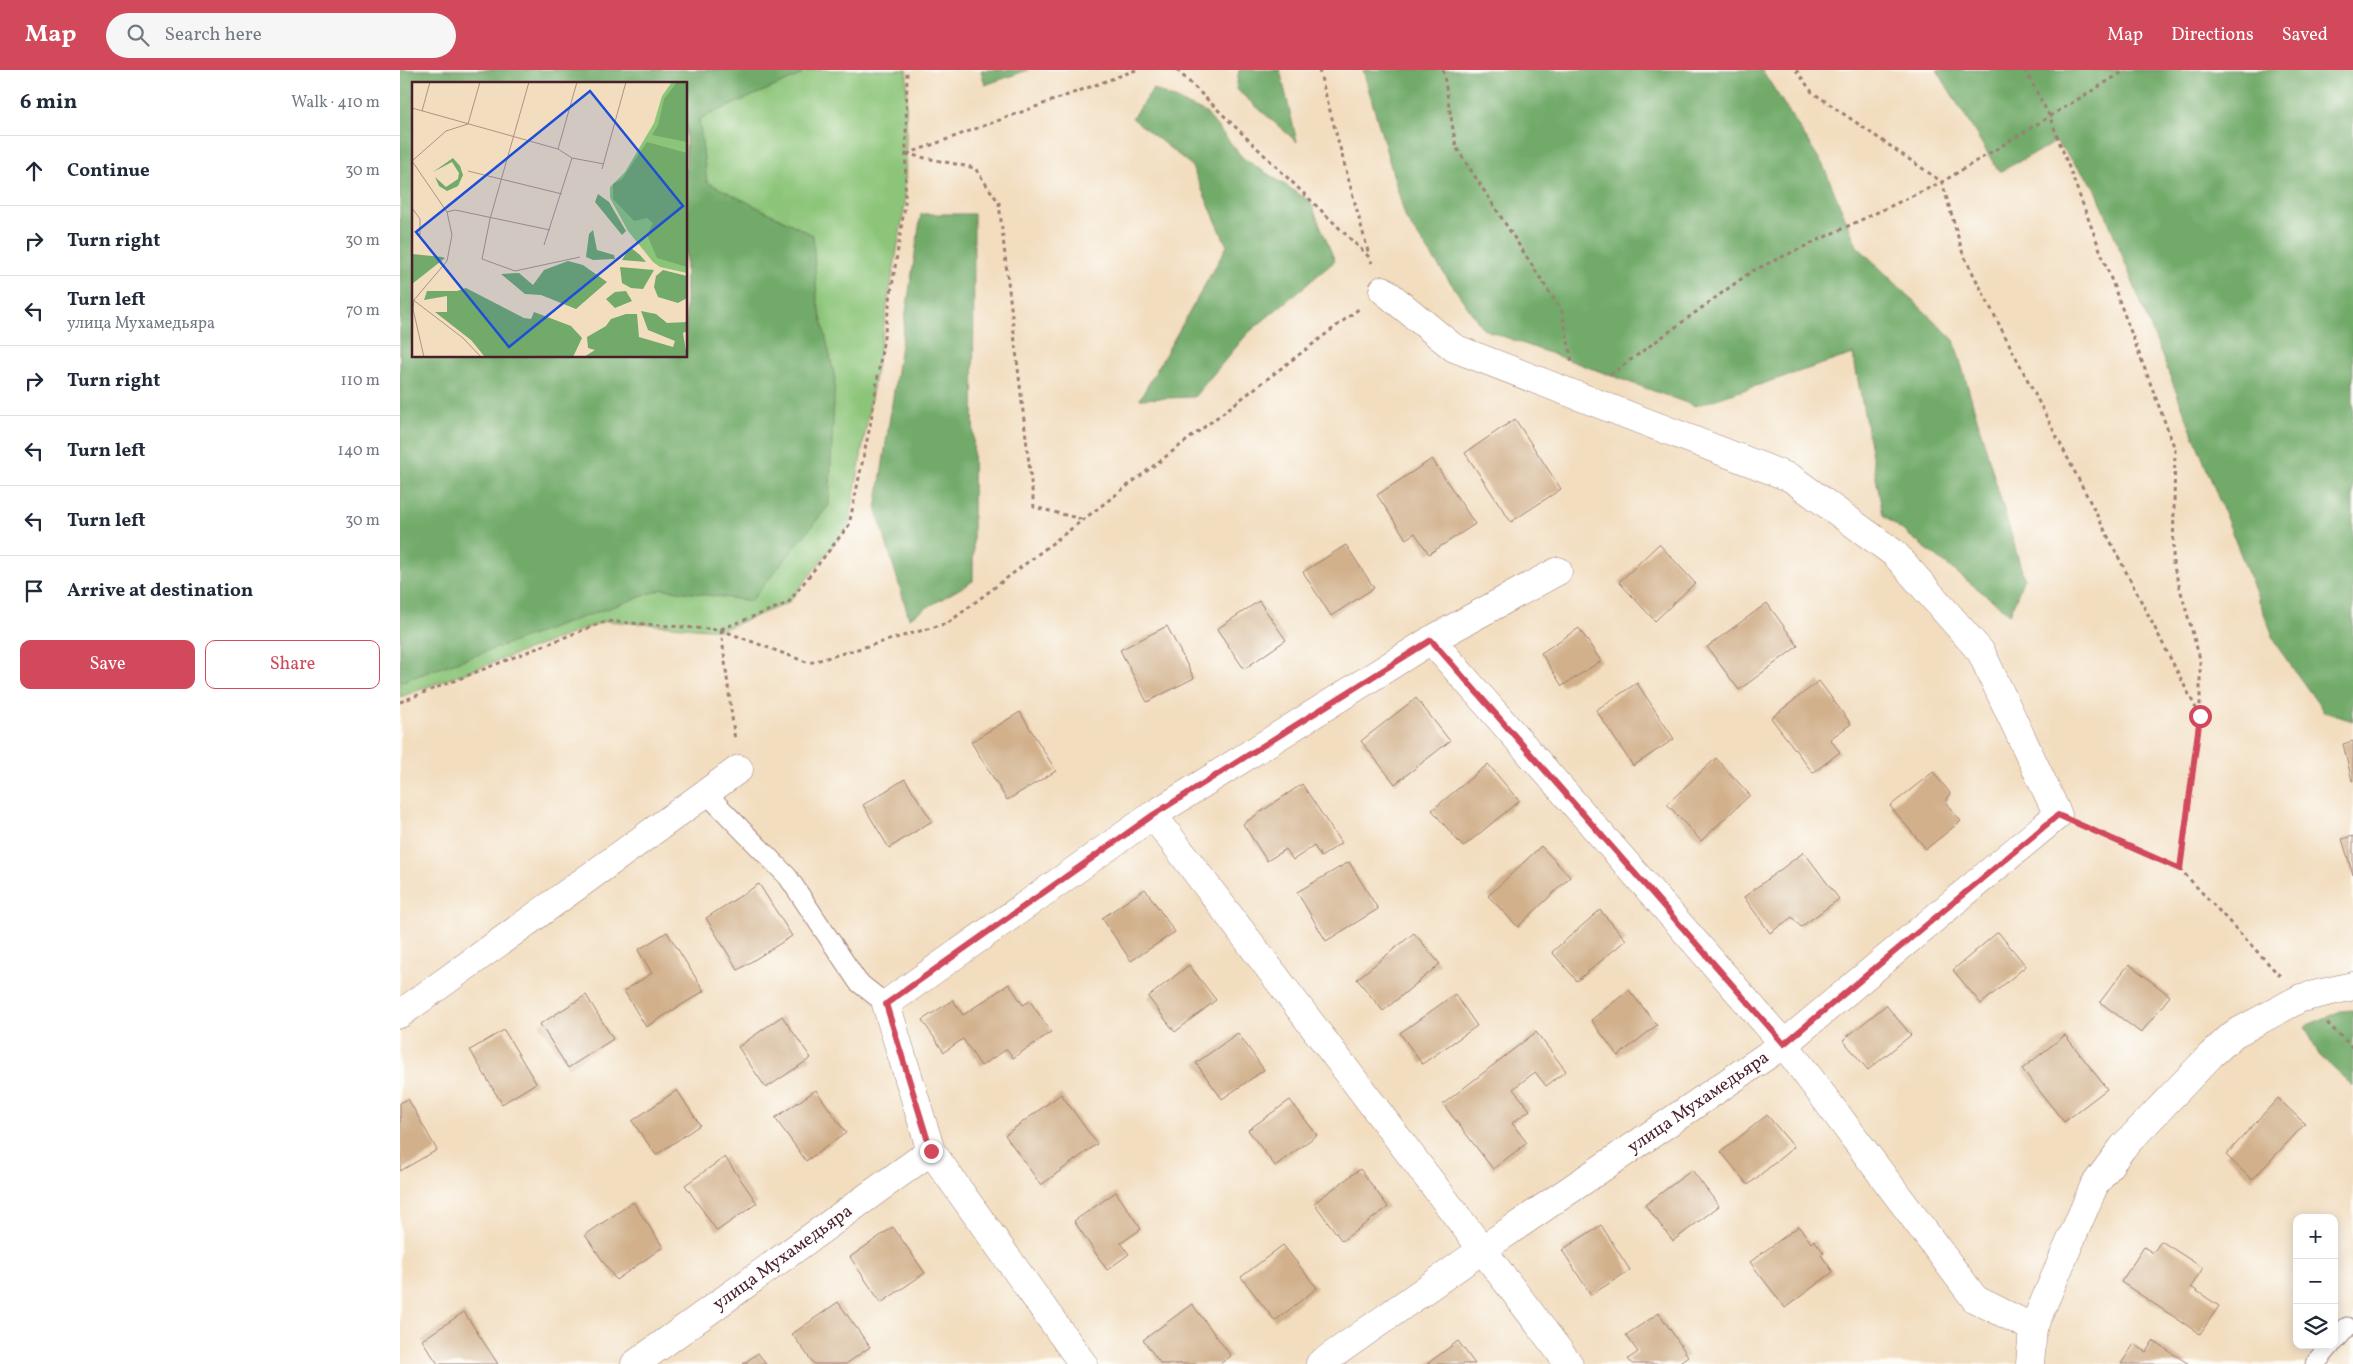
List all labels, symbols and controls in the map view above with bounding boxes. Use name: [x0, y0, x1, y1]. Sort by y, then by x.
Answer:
search box: [106, 13, 456, 58]
text: Map: [25, 18, 76, 52]
icon: search: [124, 21, 152, 49]
text: Search here: [164, 22, 262, 48]
text: Map: [2107, 23, 2143, 48]
text: Directions: [2171, 23, 2254, 48]
text: Saved: [2282, 23, 2328, 48]
inset map: [412, 82, 688, 358]
text: 6 min: [20, 88, 77, 117]
text: Walk · 410 m: [291, 92, 380, 114]
icon: ahead: [20, 157, 48, 185]
text: Continue: [67, 158, 150, 184]
text: 30 m: [345, 160, 380, 182]
icon: right: [20, 227, 48, 255]
text: Turn right: [67, 228, 160, 254]
text: 30 m: [345, 230, 380, 252]
text: Turn left: [67, 287, 146, 313]
icon: left: [20, 297, 48, 325]
text: 70 m: [346, 300, 380, 322]
text: улица Мухамедьяра: [67, 313, 215, 335]
icon: right: [20, 367, 48, 395]
text: Turn right: [67, 368, 160, 394]
text: 110 m: [341, 370, 380, 392]
icon: left: [20, 437, 48, 465]
text: Turn left: [67, 438, 146, 464]
text: 140 m: [338, 440, 380, 462]
icon: left: [20, 507, 48, 535]
text: Turn left: [67, 508, 146, 534]
text: 30 m: [345, 510, 380, 532]
icon: arrive: [20, 577, 48, 605]
text: Arrive at destination: [67, 578, 253, 604]
button: Save: [20, 640, 195, 689]
button: Share: [205, 640, 380, 689]
route start: [2189, 705, 2212, 728]
street label: улица Мухамедьяра: [1622, 1045, 1774, 1160]
route end: [920, 1140, 943, 1163]
street label: улица Мухамедьяра: [708, 1199, 858, 1316]
map controls: [2293, 1214, 2338, 1349]
button: +: [2293, 1214, 2338, 1259]
button: −: [2293, 1259, 2338, 1304]
button: layers: [2293, 1304, 2338, 1349]

